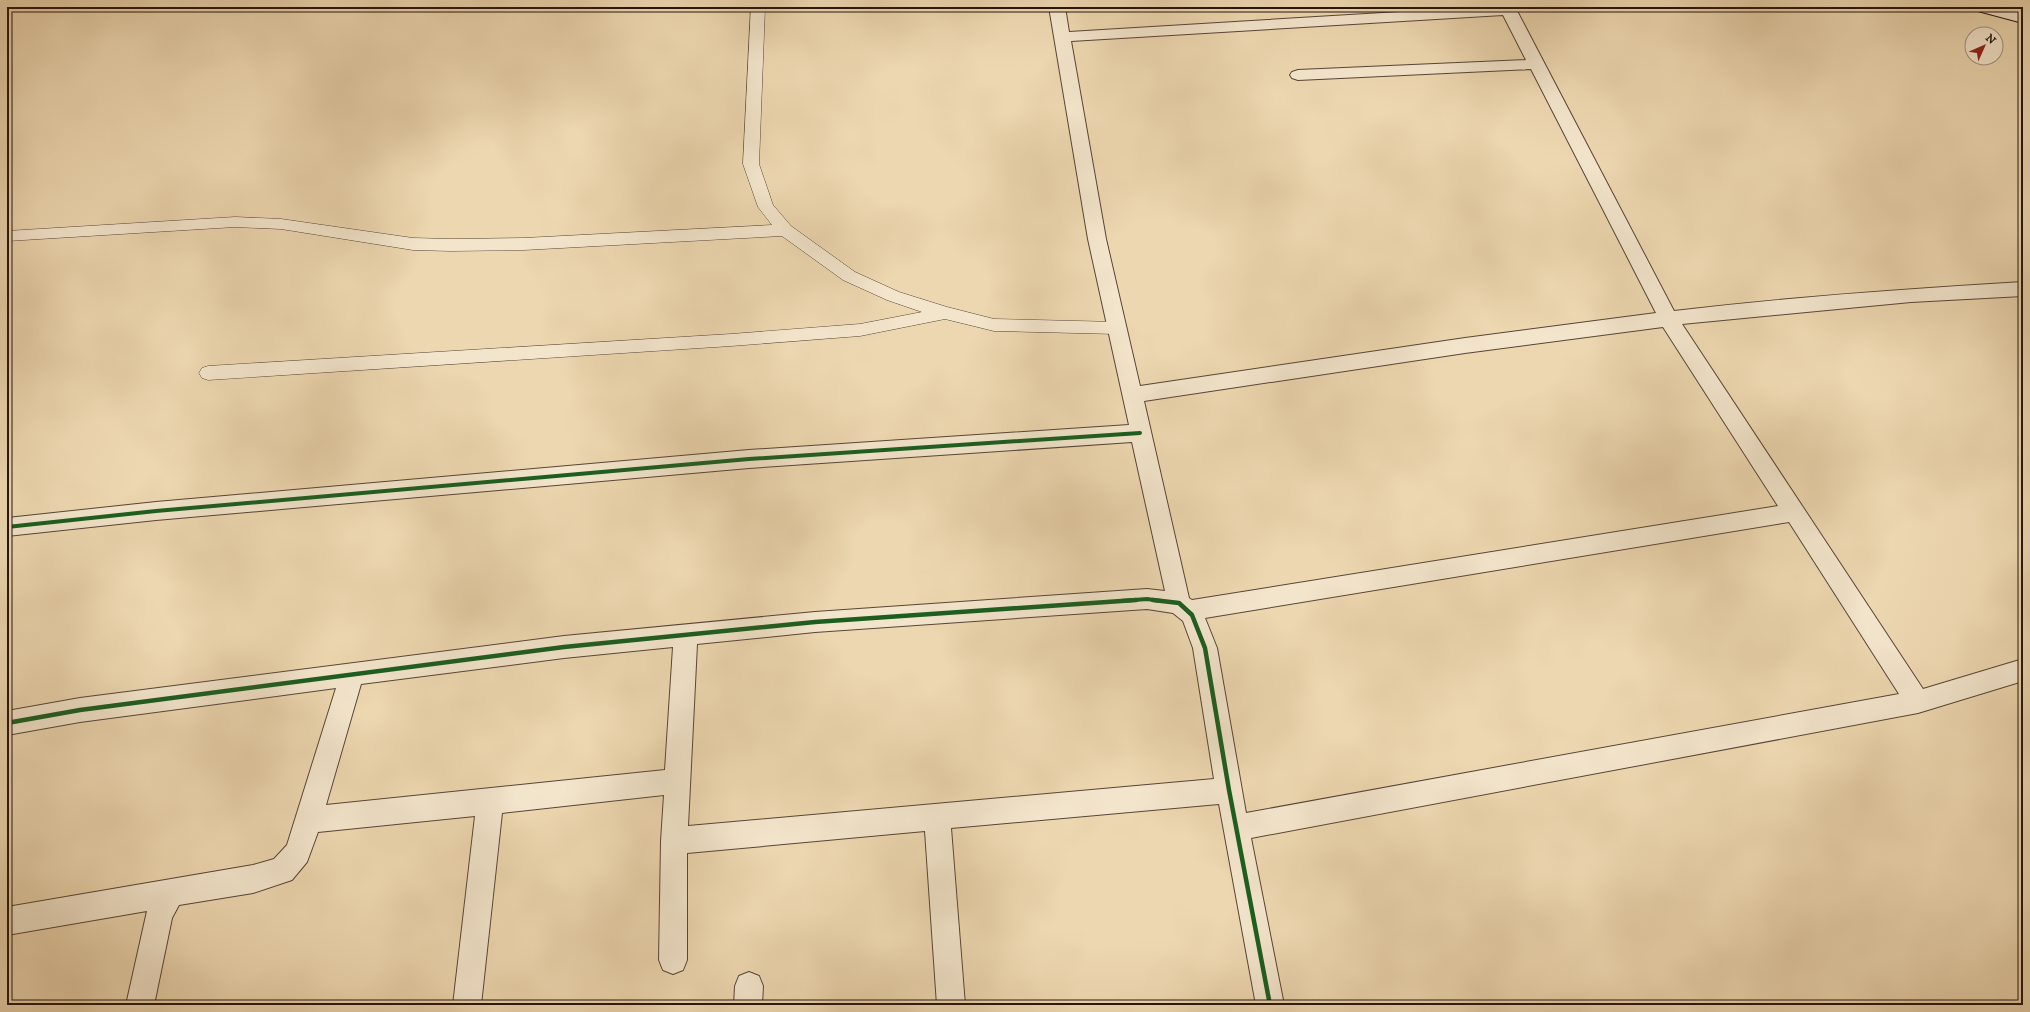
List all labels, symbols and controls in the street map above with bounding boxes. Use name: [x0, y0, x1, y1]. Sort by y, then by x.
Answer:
north arrow: [1964, 26, 2004, 66]
text: N: [1982, 31, 1999, 48]

